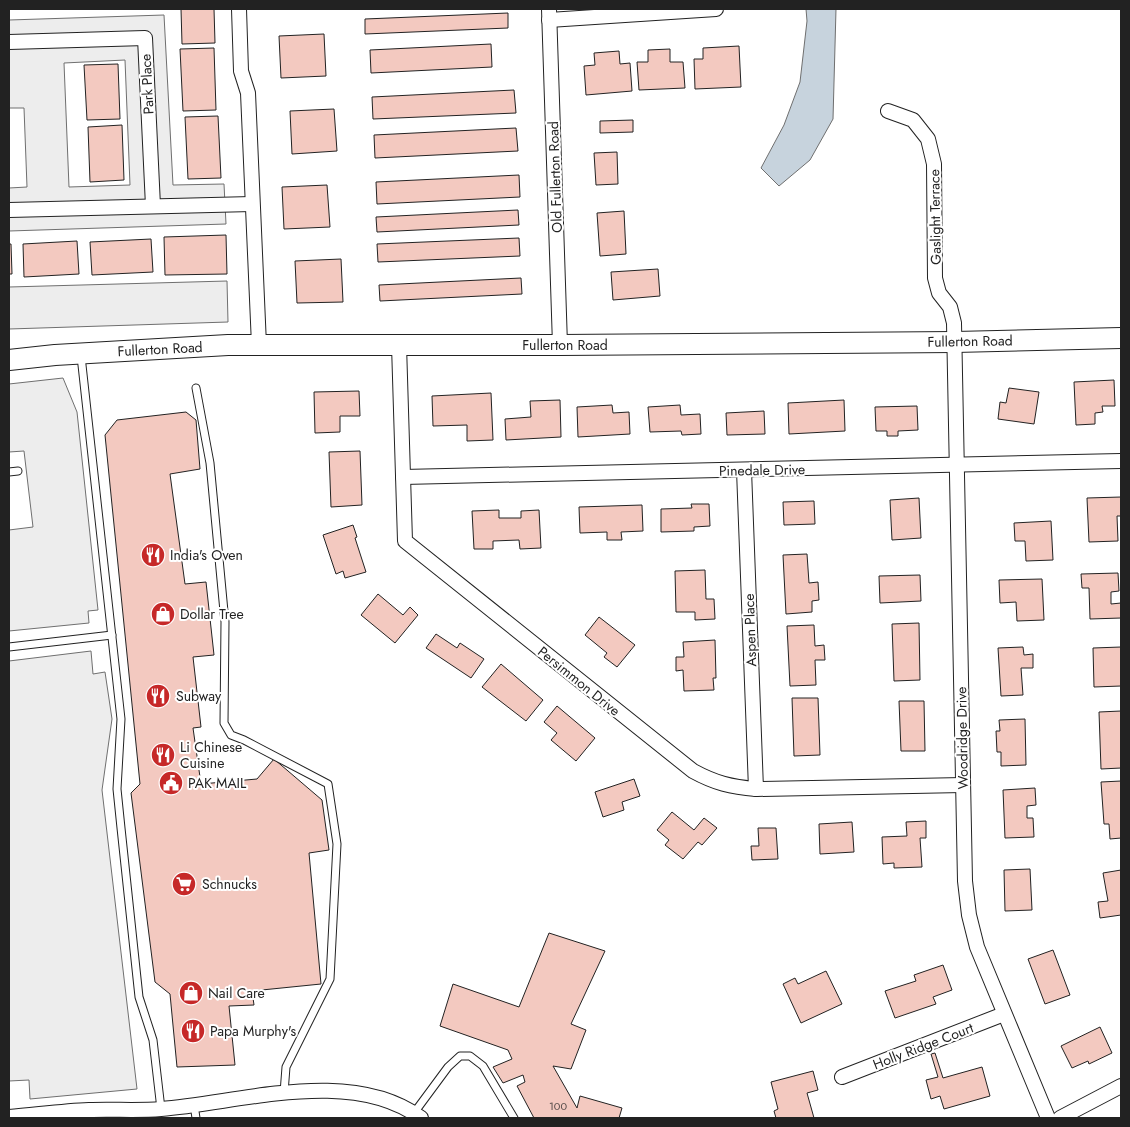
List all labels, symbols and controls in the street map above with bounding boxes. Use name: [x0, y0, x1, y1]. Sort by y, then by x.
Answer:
street label: Park Place: [135, 53, 159, 115]
street label: Old Fullerton Road: [543, 121, 567, 233]
street label: Gaslight Terrace: [924, 169, 946, 265]
street label: Fullerton Road: [927, 330, 1013, 352]
street label: Fullerton Road: [522, 335, 608, 355]
street label: Fullerton Road: [117, 337, 203, 361]
street label: Pinedale Drive: [719, 459, 805, 481]
restaurant icon: India's Oven: [140, 542, 166, 568]
place label: India's Oven: [170, 545, 243, 565]
street label: Aspen Place: [739, 593, 761, 667]
shop icon: Dollar Tree: [150, 601, 176, 627]
place label: Dollar Tree: [180, 604, 244, 624]
street label: Persimmon Drive: [534, 642, 624, 720]
restaurant icon: Subway: [145, 683, 171, 709]
place label: Subway: [176, 686, 222, 706]
street label: Woodridge Drive: [951, 686, 973, 790]
place label: Li Chinese Cuisine: [180, 737, 242, 773]
restaurant icon: Li Chinese Cuisine: [150, 742, 176, 768]
public building icon: PAK MAIL: [158, 770, 184, 796]
place label: PAK MAIL: [188, 773, 247, 793]
supermarket icon: Schnucks: [171, 871, 197, 897]
place label: Schnucks: [202, 874, 257, 894]
shop icon: Nail Care: [178, 980, 204, 1006]
place label: Nail Care: [208, 983, 265, 1003]
street label: Holly Ridge Court: [870, 1017, 977, 1074]
restaurant icon: Papa Murphy's: [180, 1018, 206, 1044]
place label: Papa Murphy's: [210, 1021, 296, 1041]
house number: 100: [549, 1098, 567, 1114]

